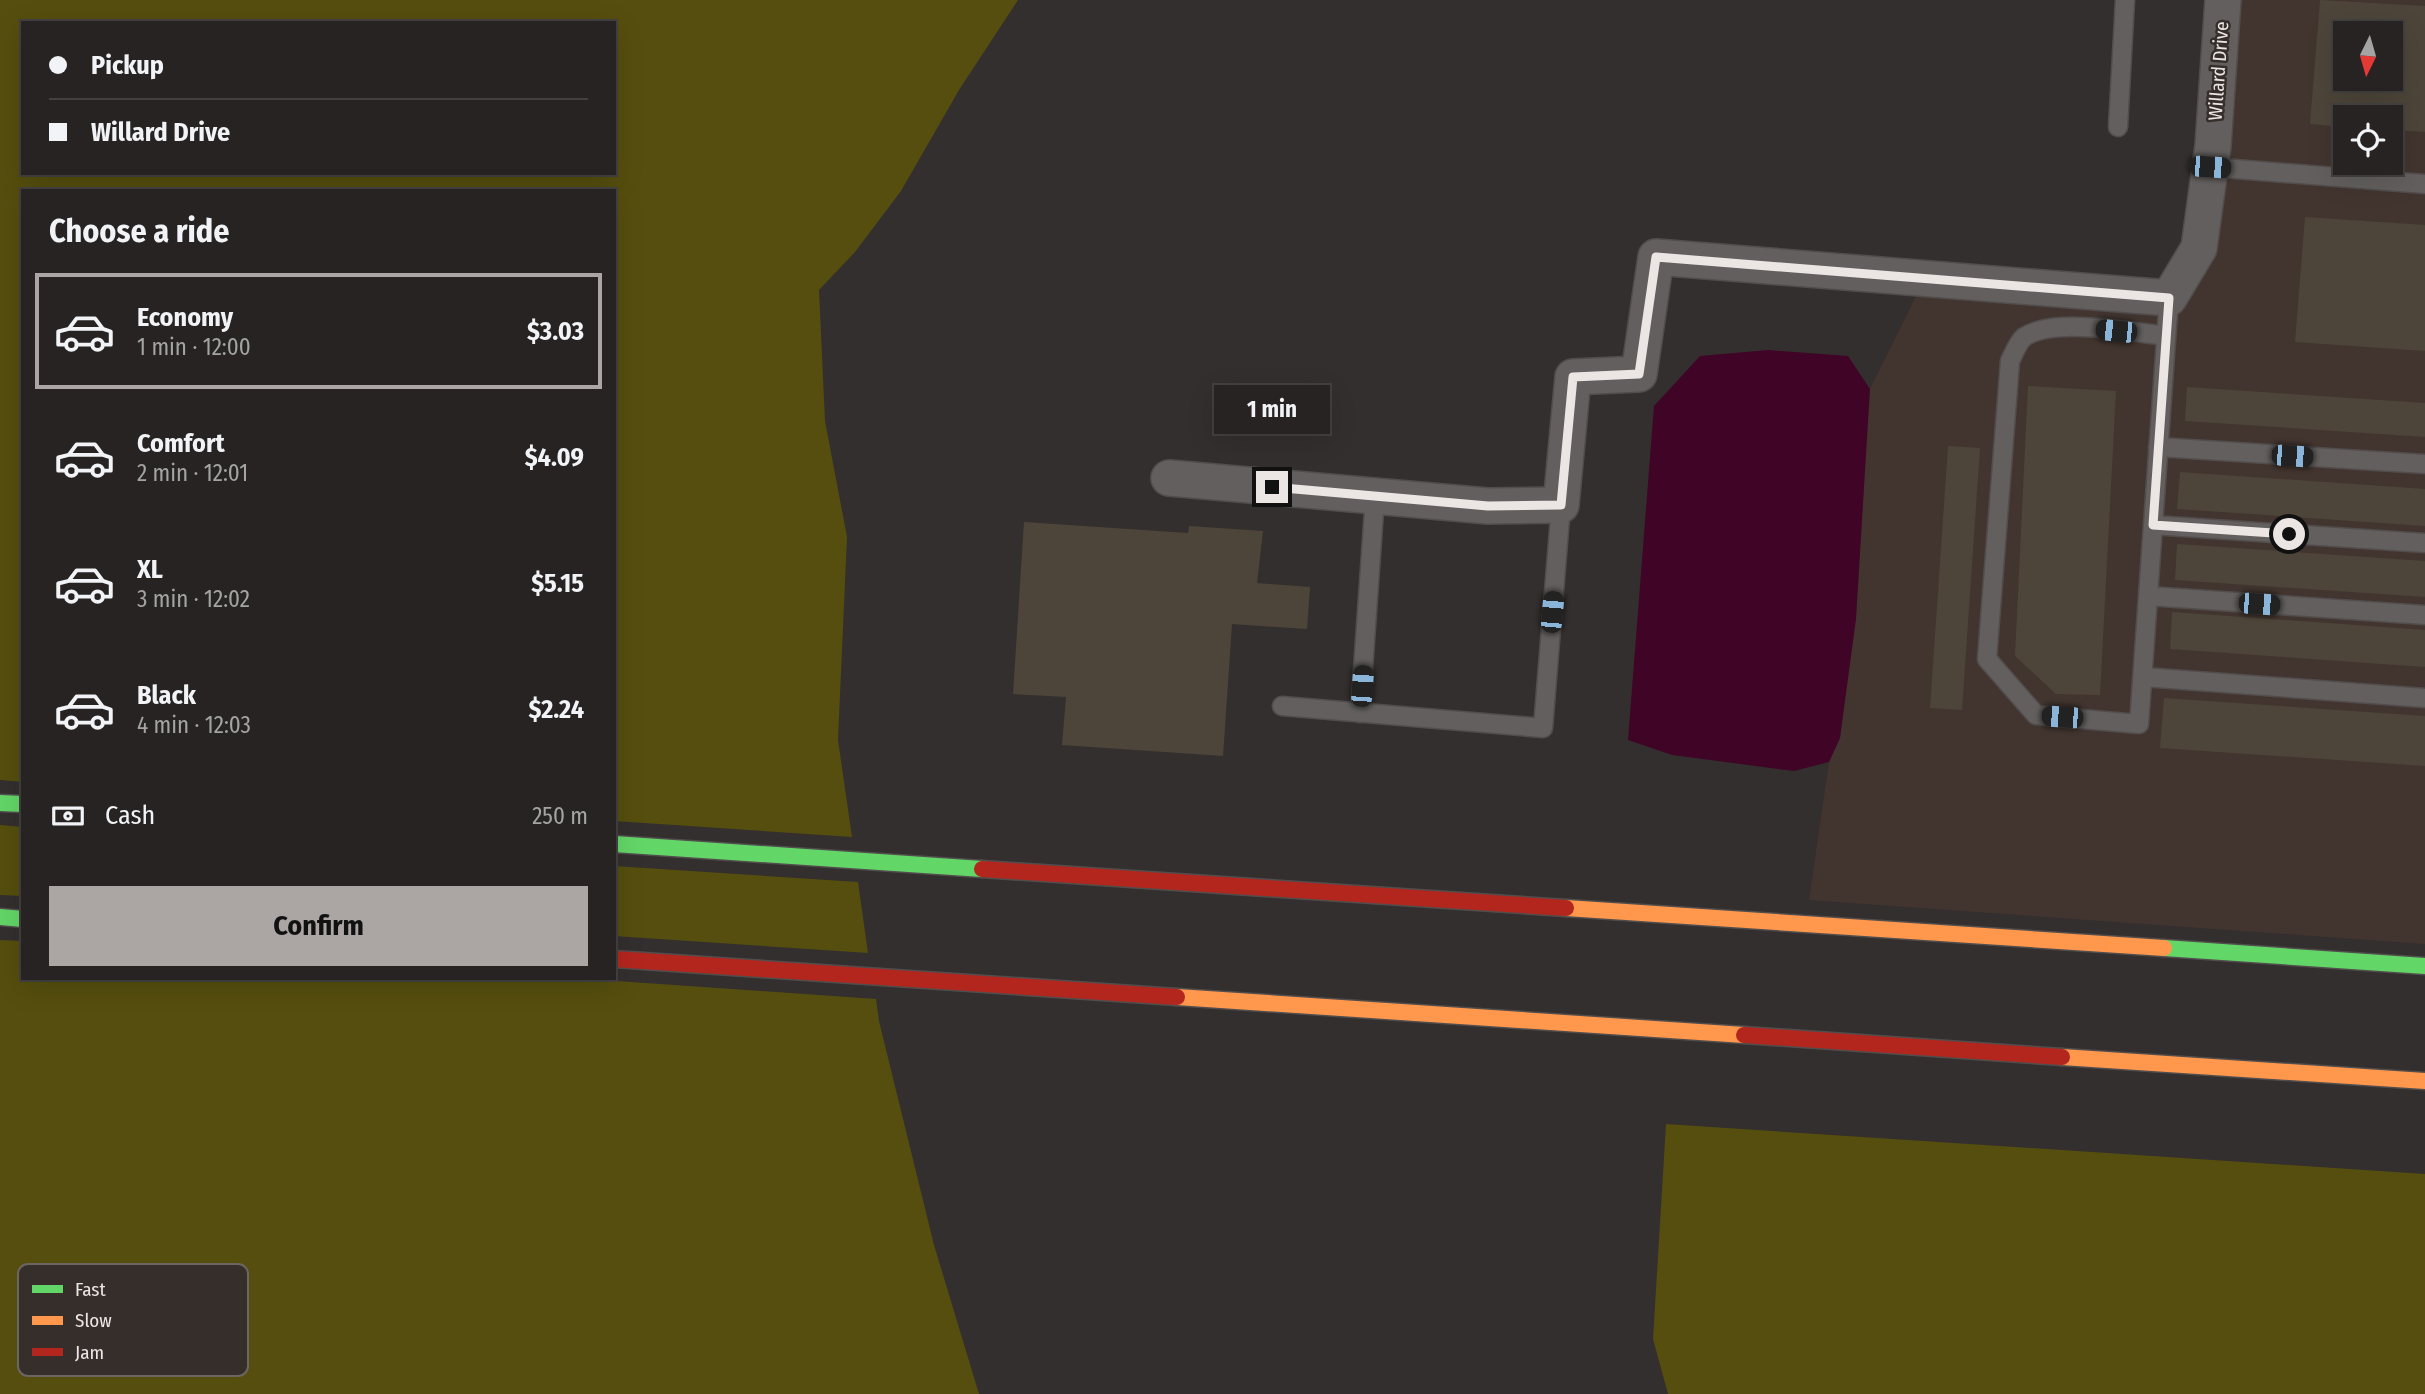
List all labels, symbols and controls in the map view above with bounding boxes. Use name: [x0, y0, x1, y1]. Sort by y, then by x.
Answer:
street label: Willard Drive: [2204, 21, 2233, 121]
north arrow: [2333, 21, 2403, 91]
map controls: [2333, 21, 2403, 175]
text: Pickup: [91, 50, 164, 81]
button: locate: [2333, 105, 2403, 175]
text: Willard Drive: [91, 117, 230, 148]
car: [2189, 155, 2232, 179]
text: Choose a ride: [49, 212, 230, 250]
icon: car: [53, 300, 116, 363]
text: Economy: [137, 302, 233, 333]
text: $3.03: [527, 316, 584, 347]
car: [2095, 318, 2138, 344]
text: 1 min · 12:00: [137, 333, 251, 361]
callout: 1 min: [1214, 386, 1330, 434]
text: 1 min: [1247, 395, 1297, 423]
icon: car: [53, 426, 116, 489]
text: Comfort: [137, 428, 225, 459]
text: $4.09: [525, 442, 584, 473]
car: [2271, 444, 2314, 468]
text: 2 min · 12:01: [137, 459, 248, 487]
route end: [1256, 471, 1288, 503]
route start: [2273, 518, 2305, 550]
icon: car: [53, 552, 116, 615]
text: XL: [137, 554, 163, 585]
text: $5.15: [531, 568, 584, 599]
text: 3 min · 12:02: [137, 585, 250, 613]
car: [1540, 590, 1565, 634]
car: [2238, 592, 2281, 616]
car: [1351, 664, 1374, 708]
icon: car: [53, 678, 116, 741]
text: Black: [137, 680, 196, 711]
text: $2.24: [528, 694, 584, 725]
car: [2041, 705, 2084, 729]
text: 4 min · 12:03: [137, 711, 251, 739]
icon: cash: [49, 797, 87, 835]
text: Cash: [105, 800, 155, 831]
text: 250 m: [532, 802, 588, 830]
button: Confirm: [49, 886, 588, 966]
legend: [18, 1264, 248, 1376]
text: Fast: [75, 1278, 106, 1301]
text: Slow: [75, 1309, 112, 1332]
text: Jam: [75, 1341, 104, 1364]

